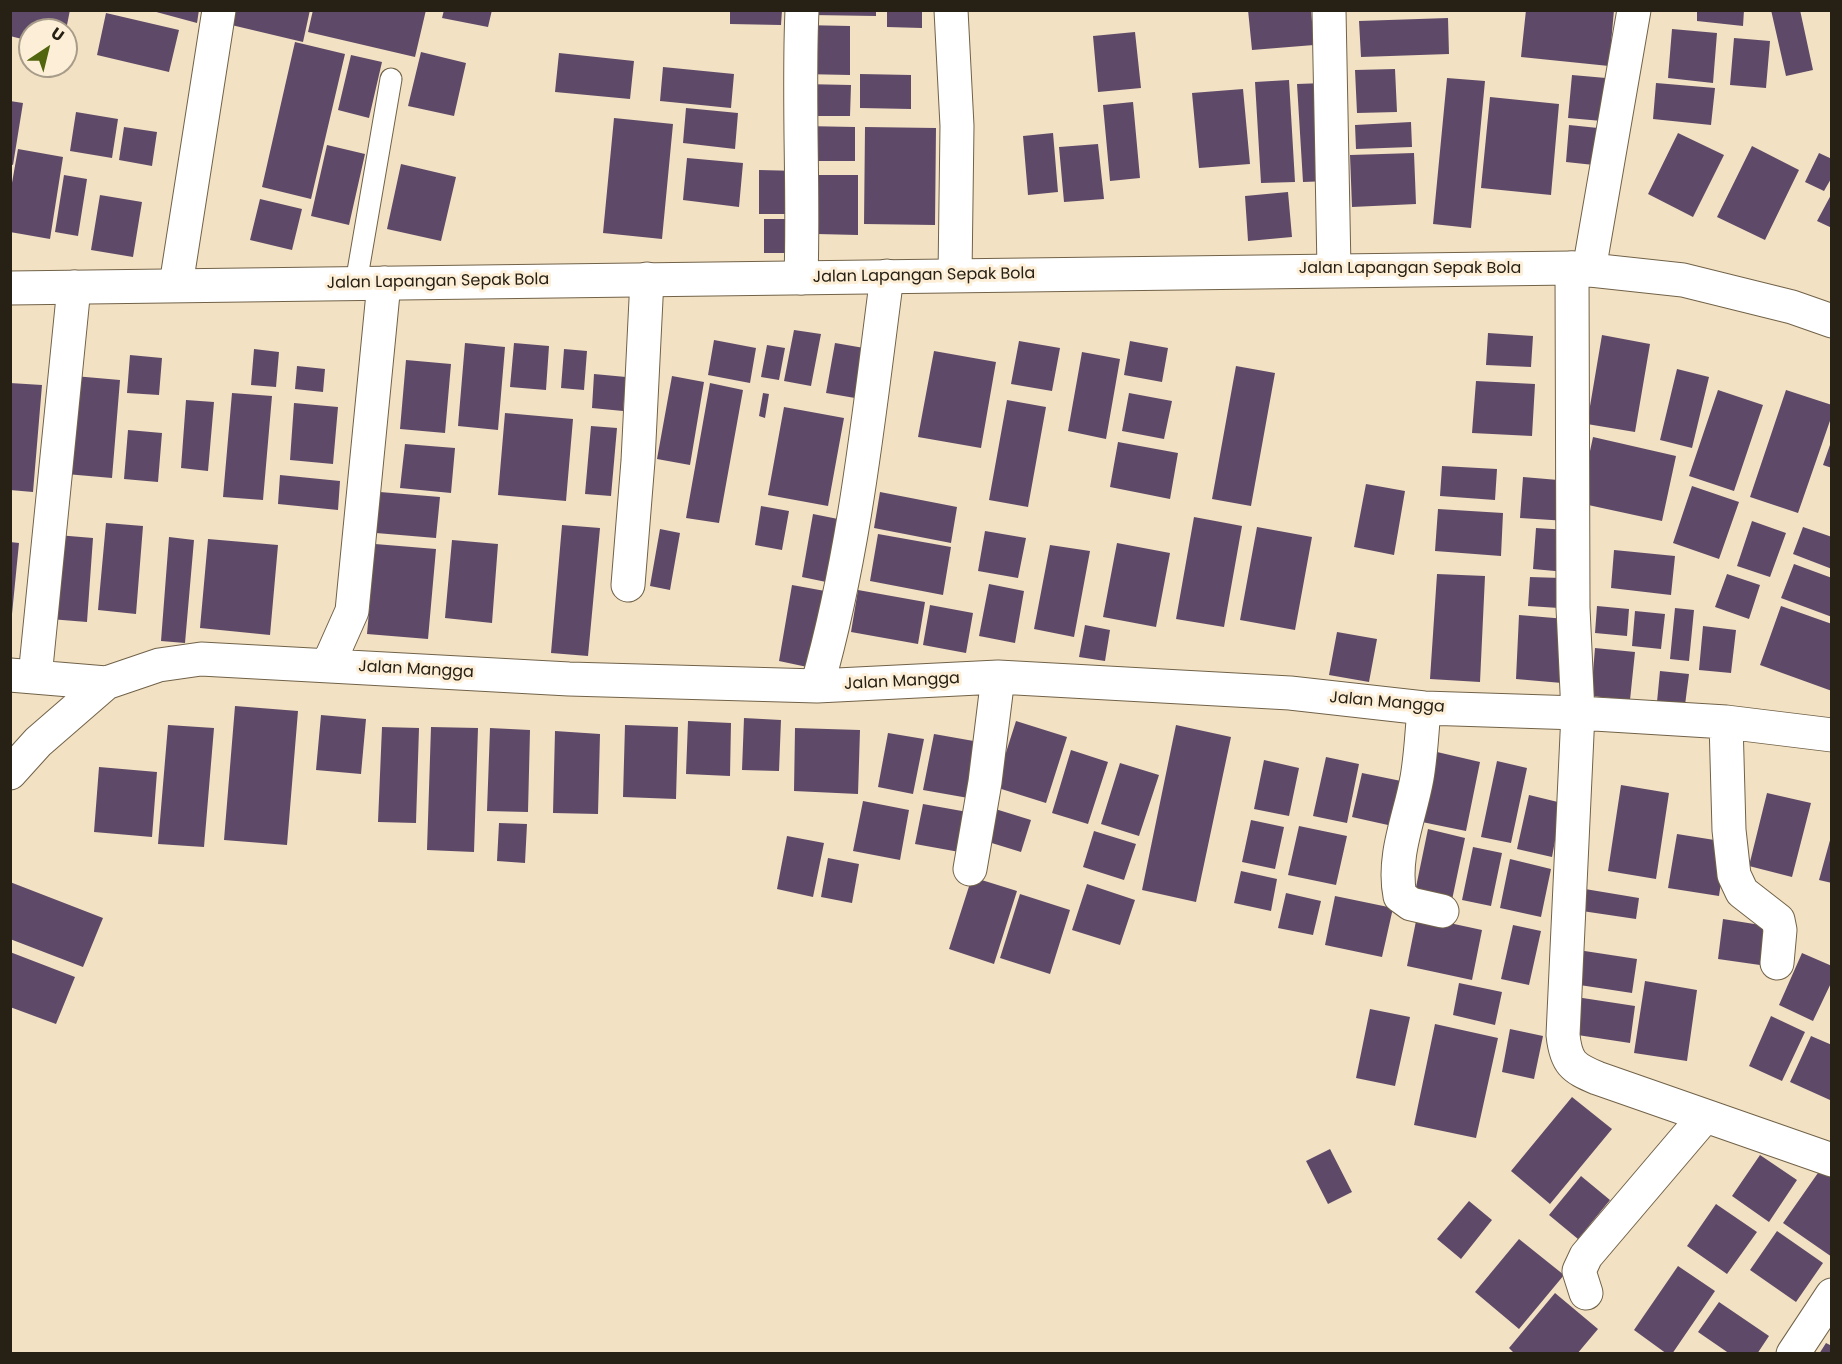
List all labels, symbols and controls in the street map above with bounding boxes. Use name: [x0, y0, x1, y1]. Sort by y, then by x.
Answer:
north arrow: [18, 18, 78, 78]
text: U: [46, 22, 69, 47]
street label: Jalan Lapangan Sepak Bola: [1299, 259, 1521, 279]
street label: Jalan Lapangan Sepak Bola: [813, 264, 1035, 288]
street label: Jalan Lapangan Sepak Bola: [327, 270, 549, 294]
street label: Jalan Mangga: [358, 657, 474, 683]
street label: Jalan Mangga: [844, 669, 960, 695]
street label: Jalan Mangga: [1328, 688, 1446, 718]

